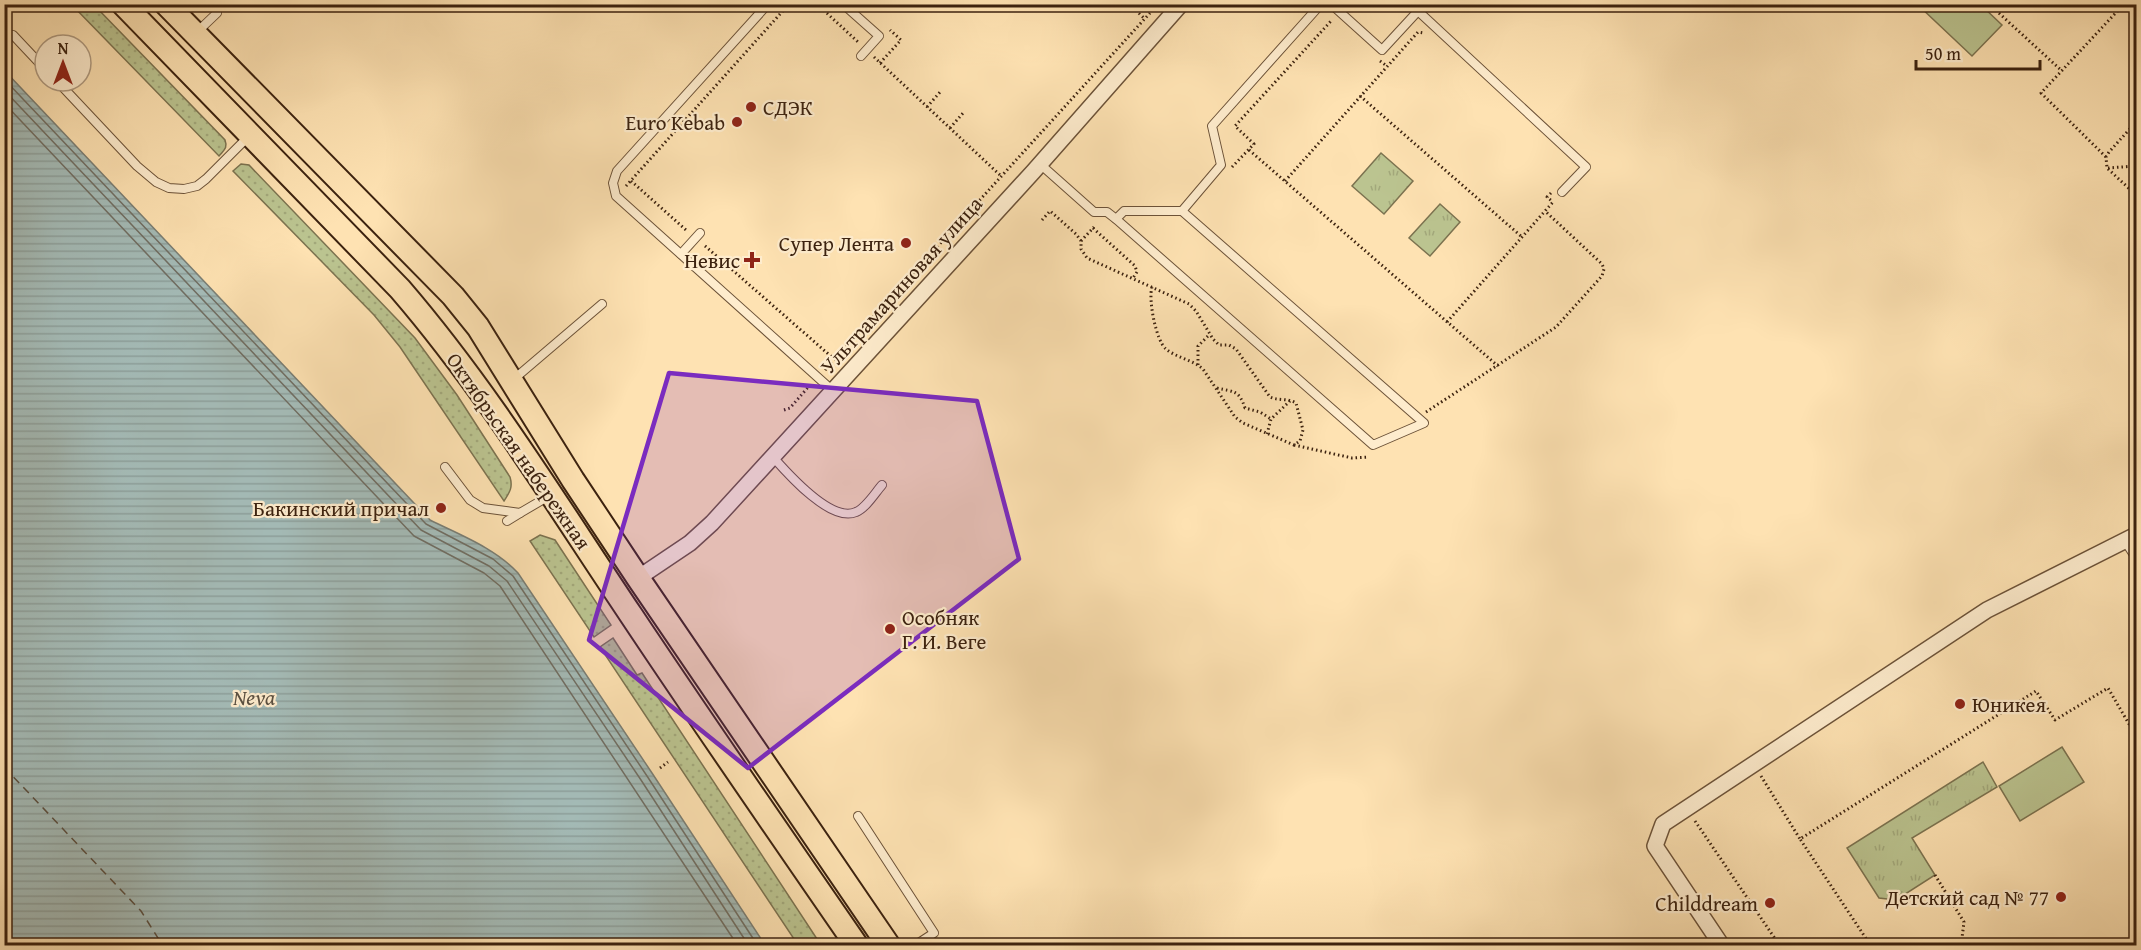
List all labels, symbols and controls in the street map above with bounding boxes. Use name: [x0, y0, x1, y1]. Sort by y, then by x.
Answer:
north arrow: [33, 33, 93, 93]
scale bar: [1916, 33, 2040, 71]
text: N: [58, 36, 69, 60]
text: 50 m: [1925, 40, 1961, 67]
place label: СДЭК: [763, 92, 813, 123]
marker: СДЭК: [744, 100, 758, 114]
place label: Euro Kebab: [625, 107, 725, 138]
marker: Euro Kebab: [730, 115, 744, 129]
street label: Ультрамариновая улица: [813, 189, 989, 381]
place label: Супер Лента: [779, 228, 894, 259]
marker: Супер Лента: [899, 236, 913, 250]
place label: Невис: [684, 245, 740, 276]
marker: Невис: [745, 253, 759, 267]
street label: Октябрьская набережная: [439, 346, 599, 556]
place label: Бакинский причал: [253, 493, 429, 524]
marker: Бакинский причал: [434, 501, 448, 515]
place label: Особняк Г. И. Веге: [902, 602, 986, 657]
marker: Особняк Г. И. Веге: [883, 622, 897, 636]
water label: Neva: [232, 681, 275, 713]
place label: Юникея: [1972, 689, 2046, 720]
marker: Юникея: [1953, 697, 1967, 711]
place label: Детский сад № 77: [1885, 882, 2049, 913]
place label: Childdream: [1655, 888, 1758, 919]
marker: Детский сад № 77: [2054, 890, 2068, 904]
marker: Childdream: [1763, 896, 1777, 910]

